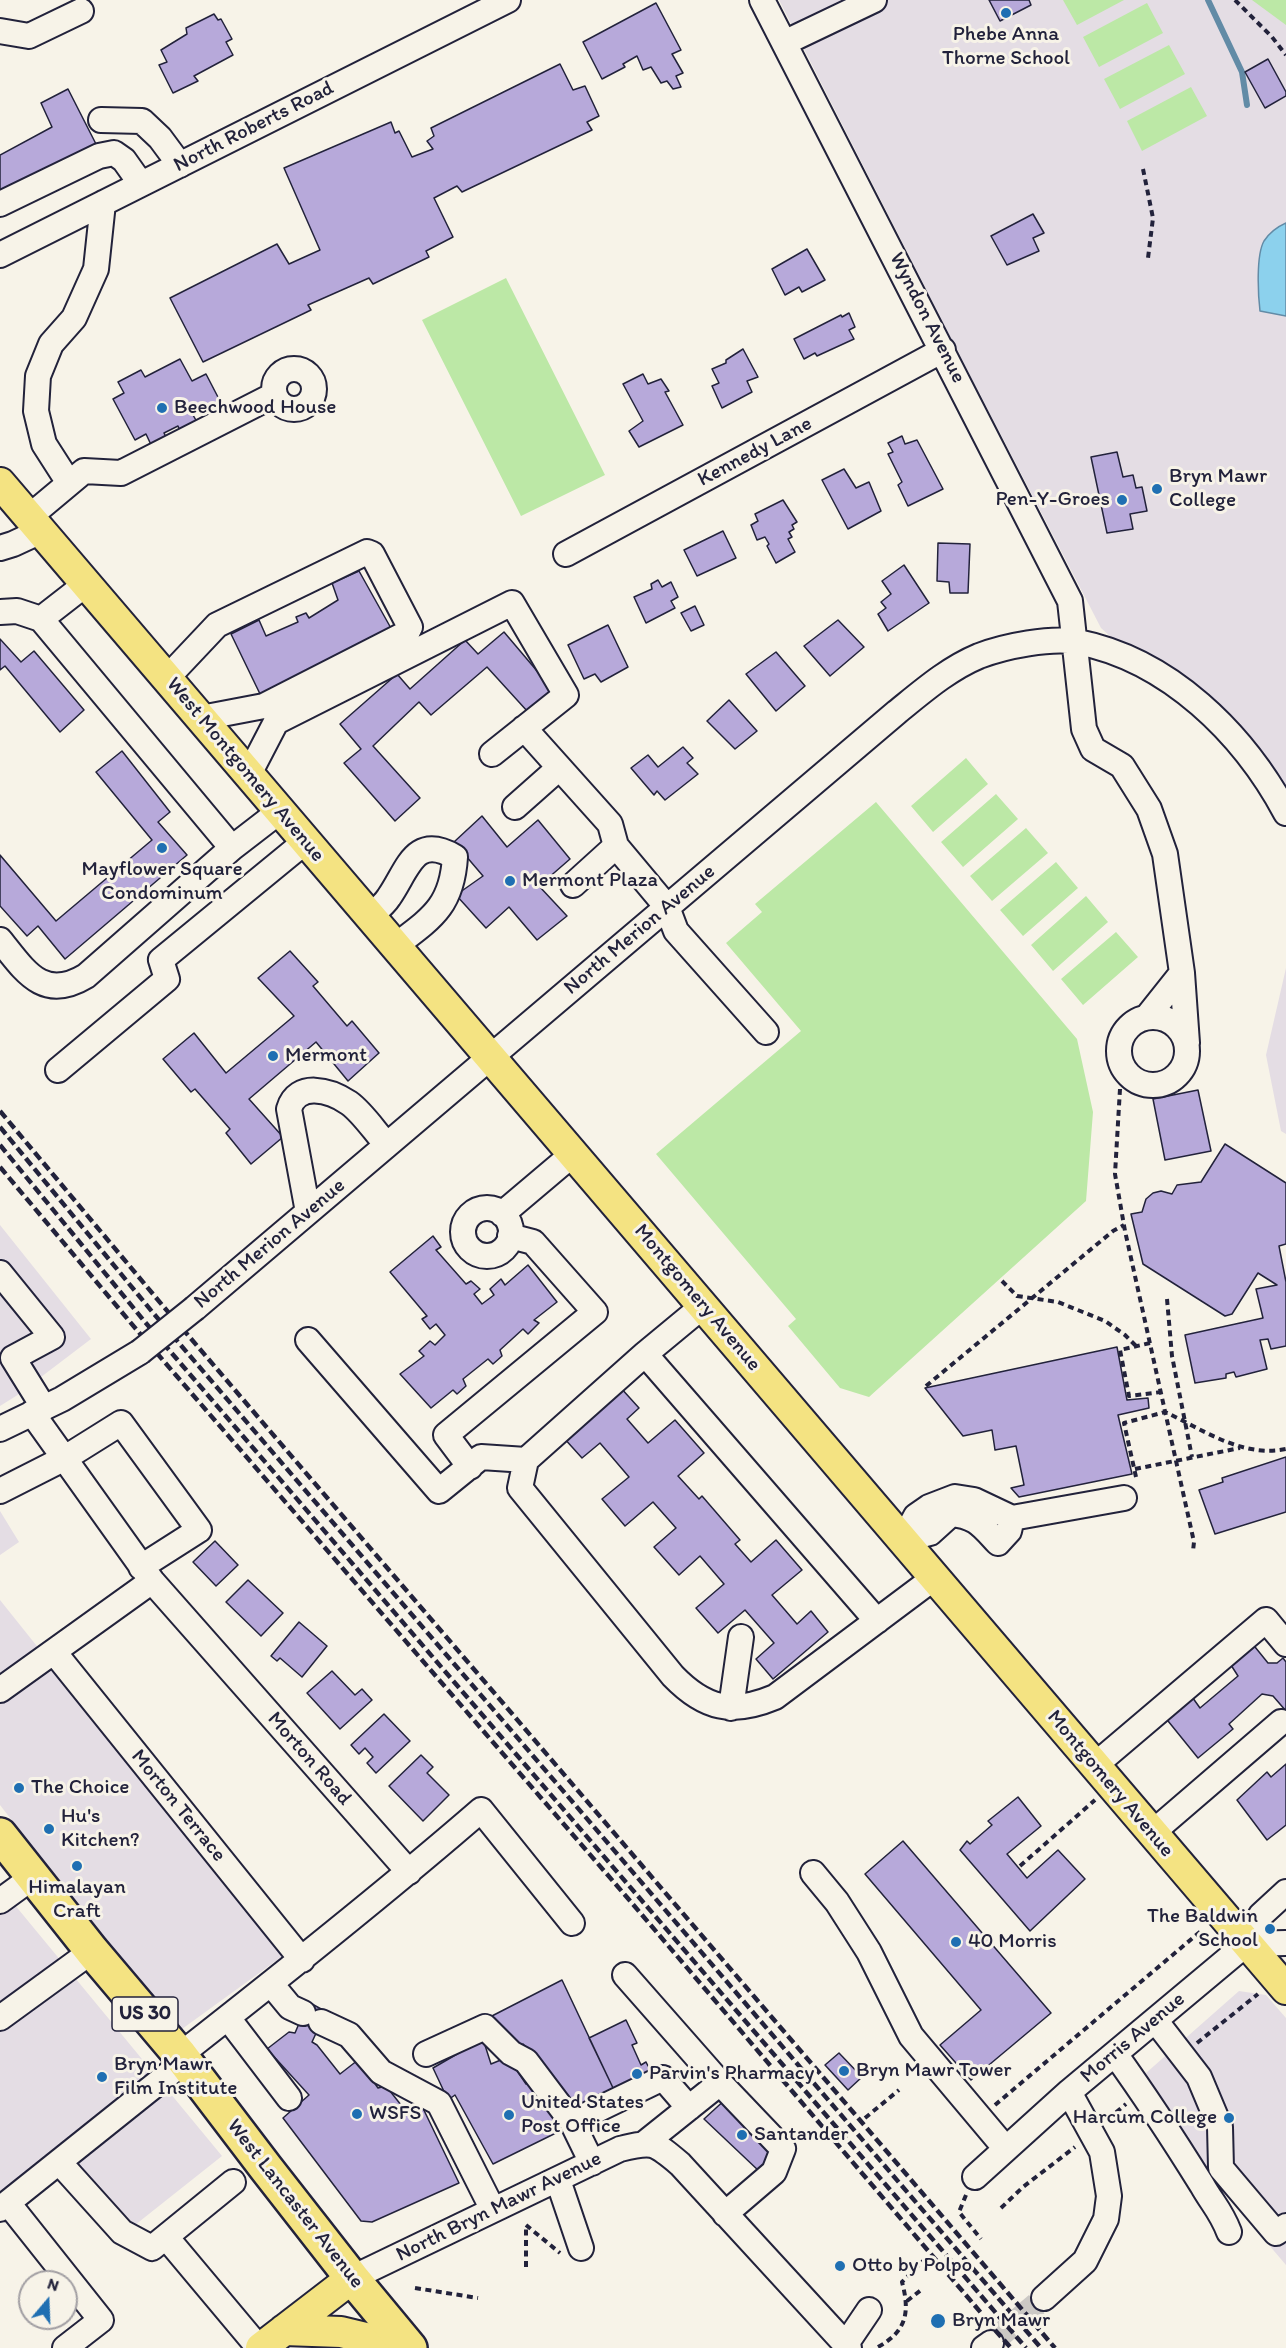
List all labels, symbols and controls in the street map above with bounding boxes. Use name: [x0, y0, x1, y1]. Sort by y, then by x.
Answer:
marker: Phebe Anna Thorne School: [999, 6, 1013, 20]
place label: Phebe Anna Thorne School: [942, 22, 1070, 72]
street label: North Roberts Road: [170, 76, 338, 178]
street label: Wyndon Avenue: [883, 248, 971, 388]
place label: Beechwood House: [174, 395, 336, 421]
marker: Beechwood House: [155, 401, 169, 415]
street label: Kennedy Lane: [694, 411, 816, 493]
place label: Bryn Mawr College: [1169, 464, 1267, 514]
marker: Bryn Mawr College: [1150, 482, 1164, 496]
place label: Pen-Y-Groes: [995, 487, 1110, 513]
marker: Pen-Y-Groes: [1115, 493, 1129, 507]
street label: West Montgomery Avenue: [160, 672, 330, 868]
marker: Mayflower Square Condominum: [155, 841, 169, 855]
place label: Mayflower Square Condominum: [81, 857, 243, 907]
street label: North Merion Avenue: [559, 859, 721, 1001]
place label: Mermont Plaza: [522, 868, 658, 894]
marker: Mermont Plaza: [503, 874, 517, 888]
place label: Mermont: [285, 1043, 367, 1069]
marker: Mermont: [266, 1049, 280, 1063]
street label: North Merion Avenue: [189, 1173, 351, 1315]
street label: Montgomery Avenue: [628, 1219, 766, 1377]
street label: Montgomery Avenue: [1041, 1705, 1179, 1863]
street label: Morton Road: [261, 1707, 357, 1811]
street label: Morton Terrace: [125, 1745, 231, 1867]
place label: The Choice: [31, 1775, 129, 1801]
marker: The Choice: [12, 1781, 26, 1795]
place label: Hu's Kitchen?: [61, 1804, 140, 1854]
marker: Hu's Kitchen?: [42, 1822, 56, 1836]
marker: Himalayan Craft: [70, 1859, 84, 1873]
place label: Himalayan Craft: [28, 1875, 126, 1925]
place label: The Baldwin School: [1147, 1904, 1258, 1954]
marker: The Baldwin School: [1263, 1922, 1277, 1936]
place label: 40 Morris: [968, 1929, 1057, 1955]
marker: 40 Morris: [949, 1935, 963, 1949]
street label: Morris Avenue: [1076, 1987, 1190, 2089]
road number: US 30: [112, 1997, 178, 2031]
place label: Bryn Mawr Film Institute: [114, 2052, 237, 2102]
place label: Bryn Mawr Tower: [856, 2058, 1011, 2084]
place label: Parvin's Pharmacy: [649, 2061, 814, 2087]
marker: Bryn Mawr Tower: [837, 2064, 851, 2078]
marker: Parvin's Pharmacy: [630, 2067, 644, 2081]
marker: Bryn Mawr Film Institute: [95, 2070, 109, 2084]
place label: United States Post Office: [521, 2090, 644, 2140]
place label: WSFS: [369, 2101, 421, 2127]
place label: Harcum College: [1073, 2105, 1217, 2131]
marker: WSFS: [350, 2107, 364, 2121]
marker: United States Post Office: [502, 2108, 516, 2122]
marker: Harcum College: [1222, 2111, 1236, 2125]
street label: West Lancaster Avenue: [221, 2114, 369, 2294]
place label: Santander: [754, 2122, 848, 2148]
marker: Santander: [735, 2128, 749, 2142]
street label: North Bryn Mawr Avenue: [392, 2146, 606, 2268]
place label: Otto by Polpo: [852, 2253, 972, 2279]
marker: Otto by Polpo: [833, 2259, 847, 2273]
north arrow: [18, 2270, 78, 2330]
text: N: [45, 2274, 62, 2295]
place label: Bryn Mawr: [952, 2308, 1050, 2334]
marker: Bryn Mawr: [929, 2312, 947, 2330]

